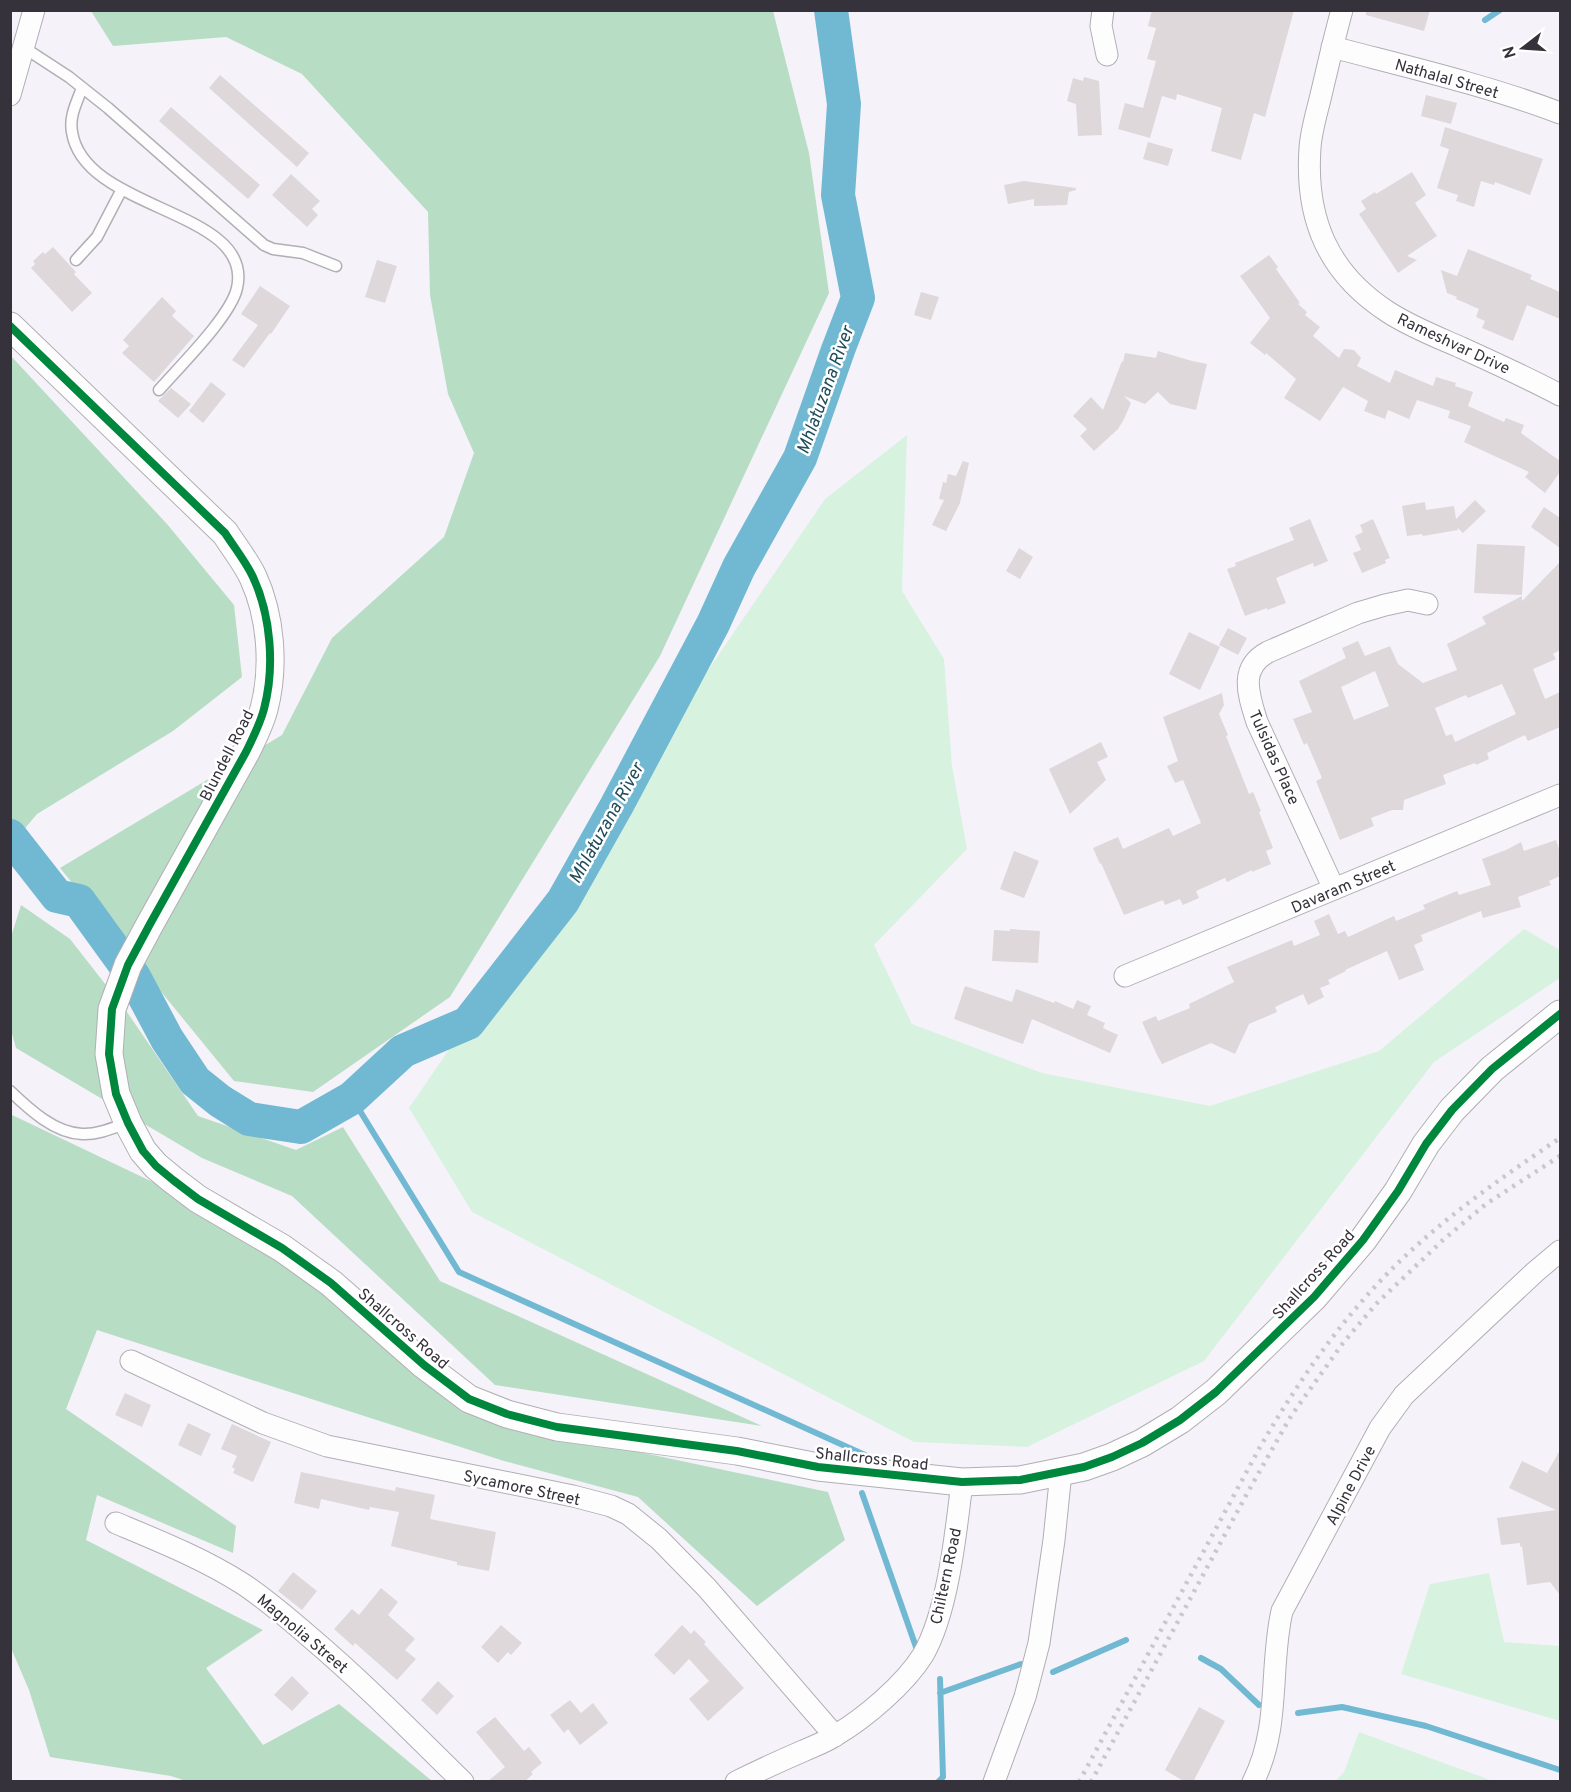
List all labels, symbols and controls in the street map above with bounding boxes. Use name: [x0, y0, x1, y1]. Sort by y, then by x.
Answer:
north arrow: [1493, 18, 1553, 78]
text: N: [1499, 43, 1522, 60]
street label: Nathalal Street: [1392, 56, 1501, 104]
street label: Rameshvar Drive: [1394, 310, 1513, 380]
water label: Mhlatuzana River: [793, 321, 861, 458]
street label: Blundell Road: [196, 707, 259, 805]
street label: Tulsidas Place: [1243, 707, 1303, 808]
water label: Mhlatuzana River: [565, 757, 651, 888]
street label: Davaram Street: [1289, 857, 1399, 919]
street label: Shallcross Road: [1269, 1226, 1360, 1324]
street label: Shallcross Road: [353, 1285, 452, 1374]
street label: Alpine Drive: [1322, 1443, 1381, 1529]
street label: Shallcross Road: [814, 1444, 929, 1476]
street label: Sycamore Street: [461, 1467, 582, 1511]
street label: Chiltern Road: [927, 1526, 967, 1627]
street label: Magnolia Street: [252, 1591, 351, 1678]

